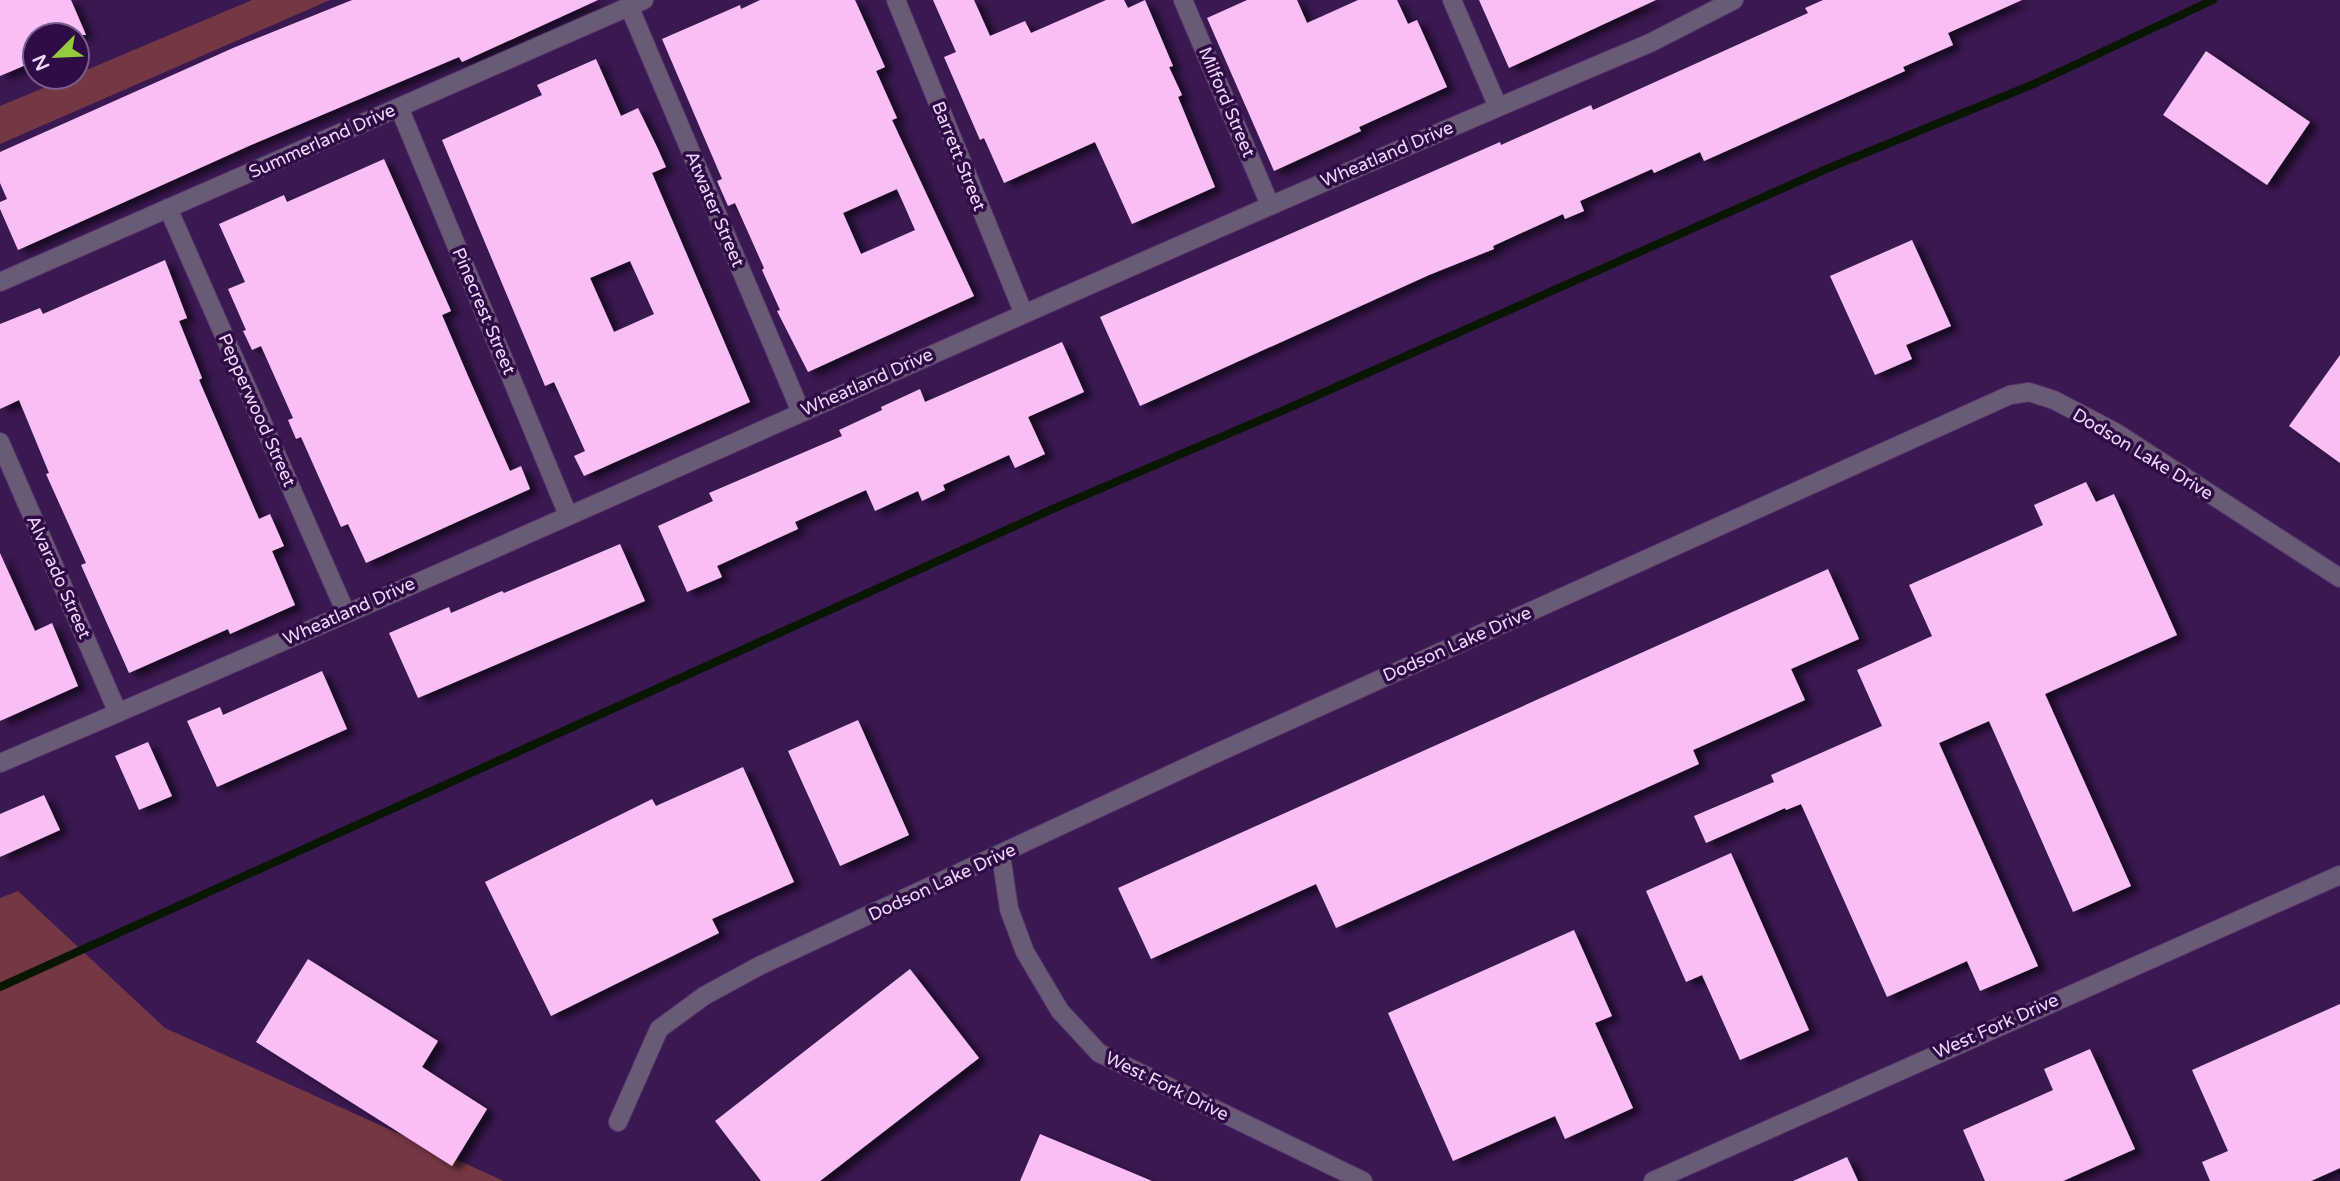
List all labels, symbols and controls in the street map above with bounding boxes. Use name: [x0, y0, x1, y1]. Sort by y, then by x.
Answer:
north arrow: [21, 21, 91, 91]
street label: Milford Street: [1194, 44, 1260, 161]
text: N: [28, 51, 55, 74]
street label: Barrett Street: [927, 98, 991, 214]
street label: Summerland Drive: [245, 99, 399, 183]
street label: Wheatland Drive: [1317, 116, 1457, 192]
street label: Atwater Street: [681, 148, 749, 270]
street label: Pinecrest Street: [447, 244, 521, 378]
street label: Pepperwood Street: [213, 330, 301, 490]
street label: Wheatland Drive: [798, 343, 936, 421]
street label: Dodson Lake Drive: [2069, 403, 2217, 505]
street label: Alvarado Street: [22, 512, 96, 642]
street label: Wheatland Drive: [280, 572, 418, 650]
street label: Dodson Lake Drive: [1379, 601, 1535, 687]
street label: Dodson Lake Drive: [865, 838, 1019, 926]
street label: West Fork Drive: [1930, 989, 2062, 1063]
street label: West Fork Drive: [1102, 1047, 1232, 1125]

